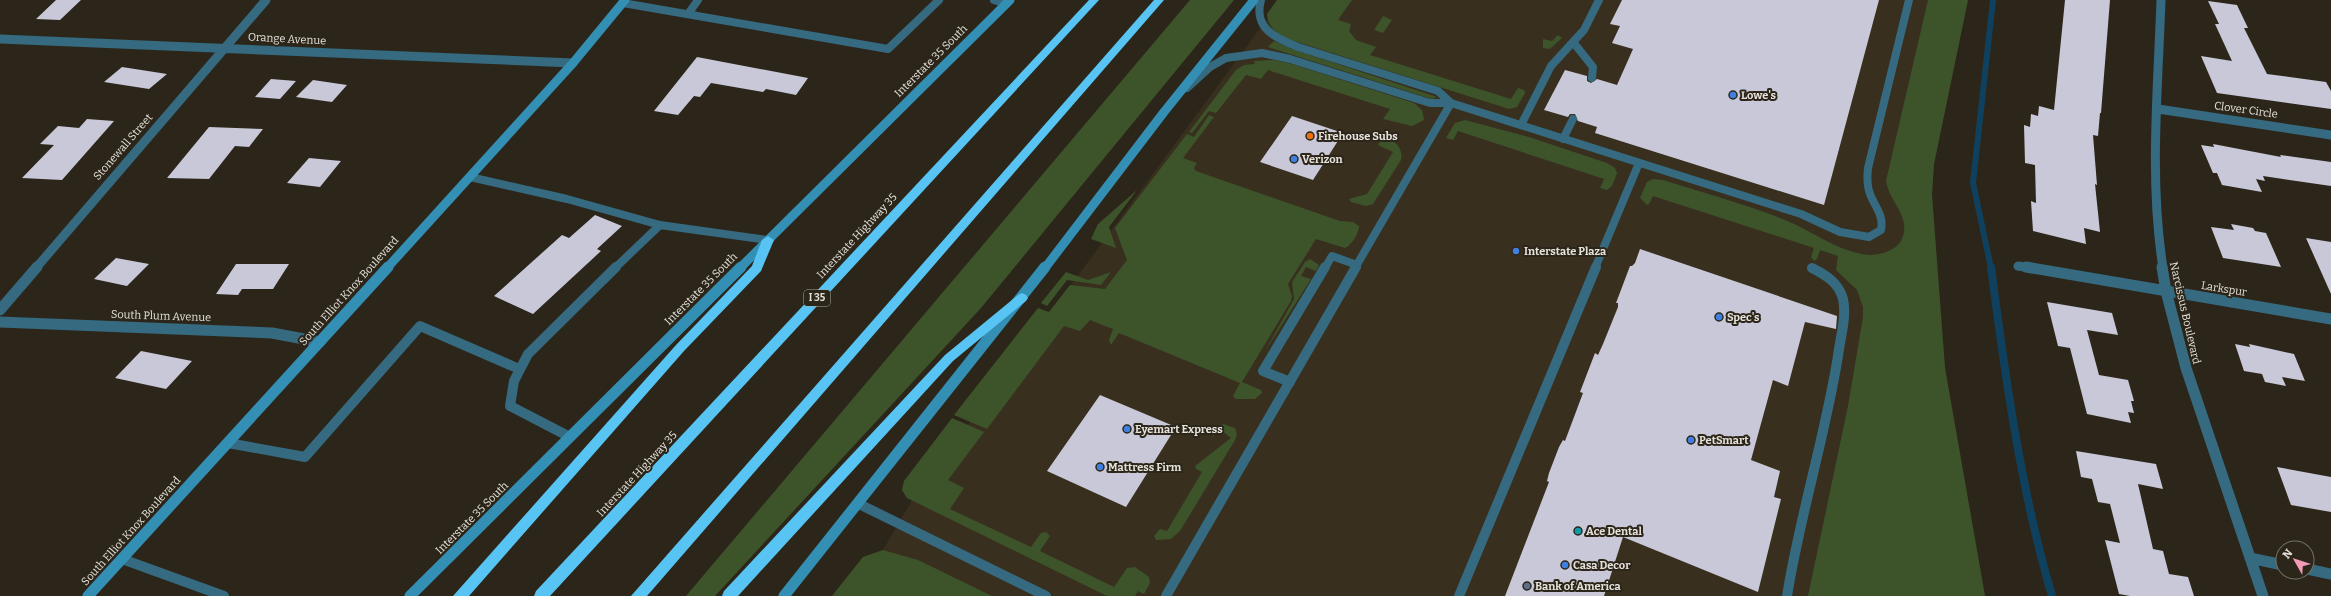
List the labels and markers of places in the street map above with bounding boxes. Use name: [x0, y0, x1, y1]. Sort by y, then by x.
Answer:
place label: Lowe's: [1741, 89, 1777, 102]
marker: Lowe's: [1728, 90, 1738, 100]
place label: Firehouse Subs: [1318, 130, 1398, 143]
marker: Firehouse Subs: [1305, 131, 1315, 141]
place label: Verizon: [1302, 153, 1343, 166]
marker: Verizon: [1289, 154, 1299, 164]
place label: Interstate Plaza: [1524, 245, 1607, 258]
marker: Interstate Plaza: [1511, 246, 1521, 256]
place label: Spec's: [1727, 311, 1760, 324]
marker: Spec's: [1714, 312, 1724, 322]
place label: Eyemart Express: [1135, 423, 1223, 436]
marker: Eyemart Express: [1122, 424, 1132, 434]
place label: PetSmart: [1699, 434, 1749, 447]
marker: PetSmart: [1686, 435, 1696, 445]
place label: Mattress Firm: [1108, 461, 1182, 474]
marker: Mattress Firm: [1095, 462, 1105, 472]
place label: Ace Dental: [1586, 525, 1643, 538]
marker: Ace Dental: [1573, 526, 1583, 536]
place label: Casa Decor: [1573, 559, 1631, 572]
marker: Casa Decor: [1560, 560, 1570, 570]
place label: Bank of America: [1535, 580, 1622, 593]
marker: Bank of America: [1522, 581, 1532, 591]

